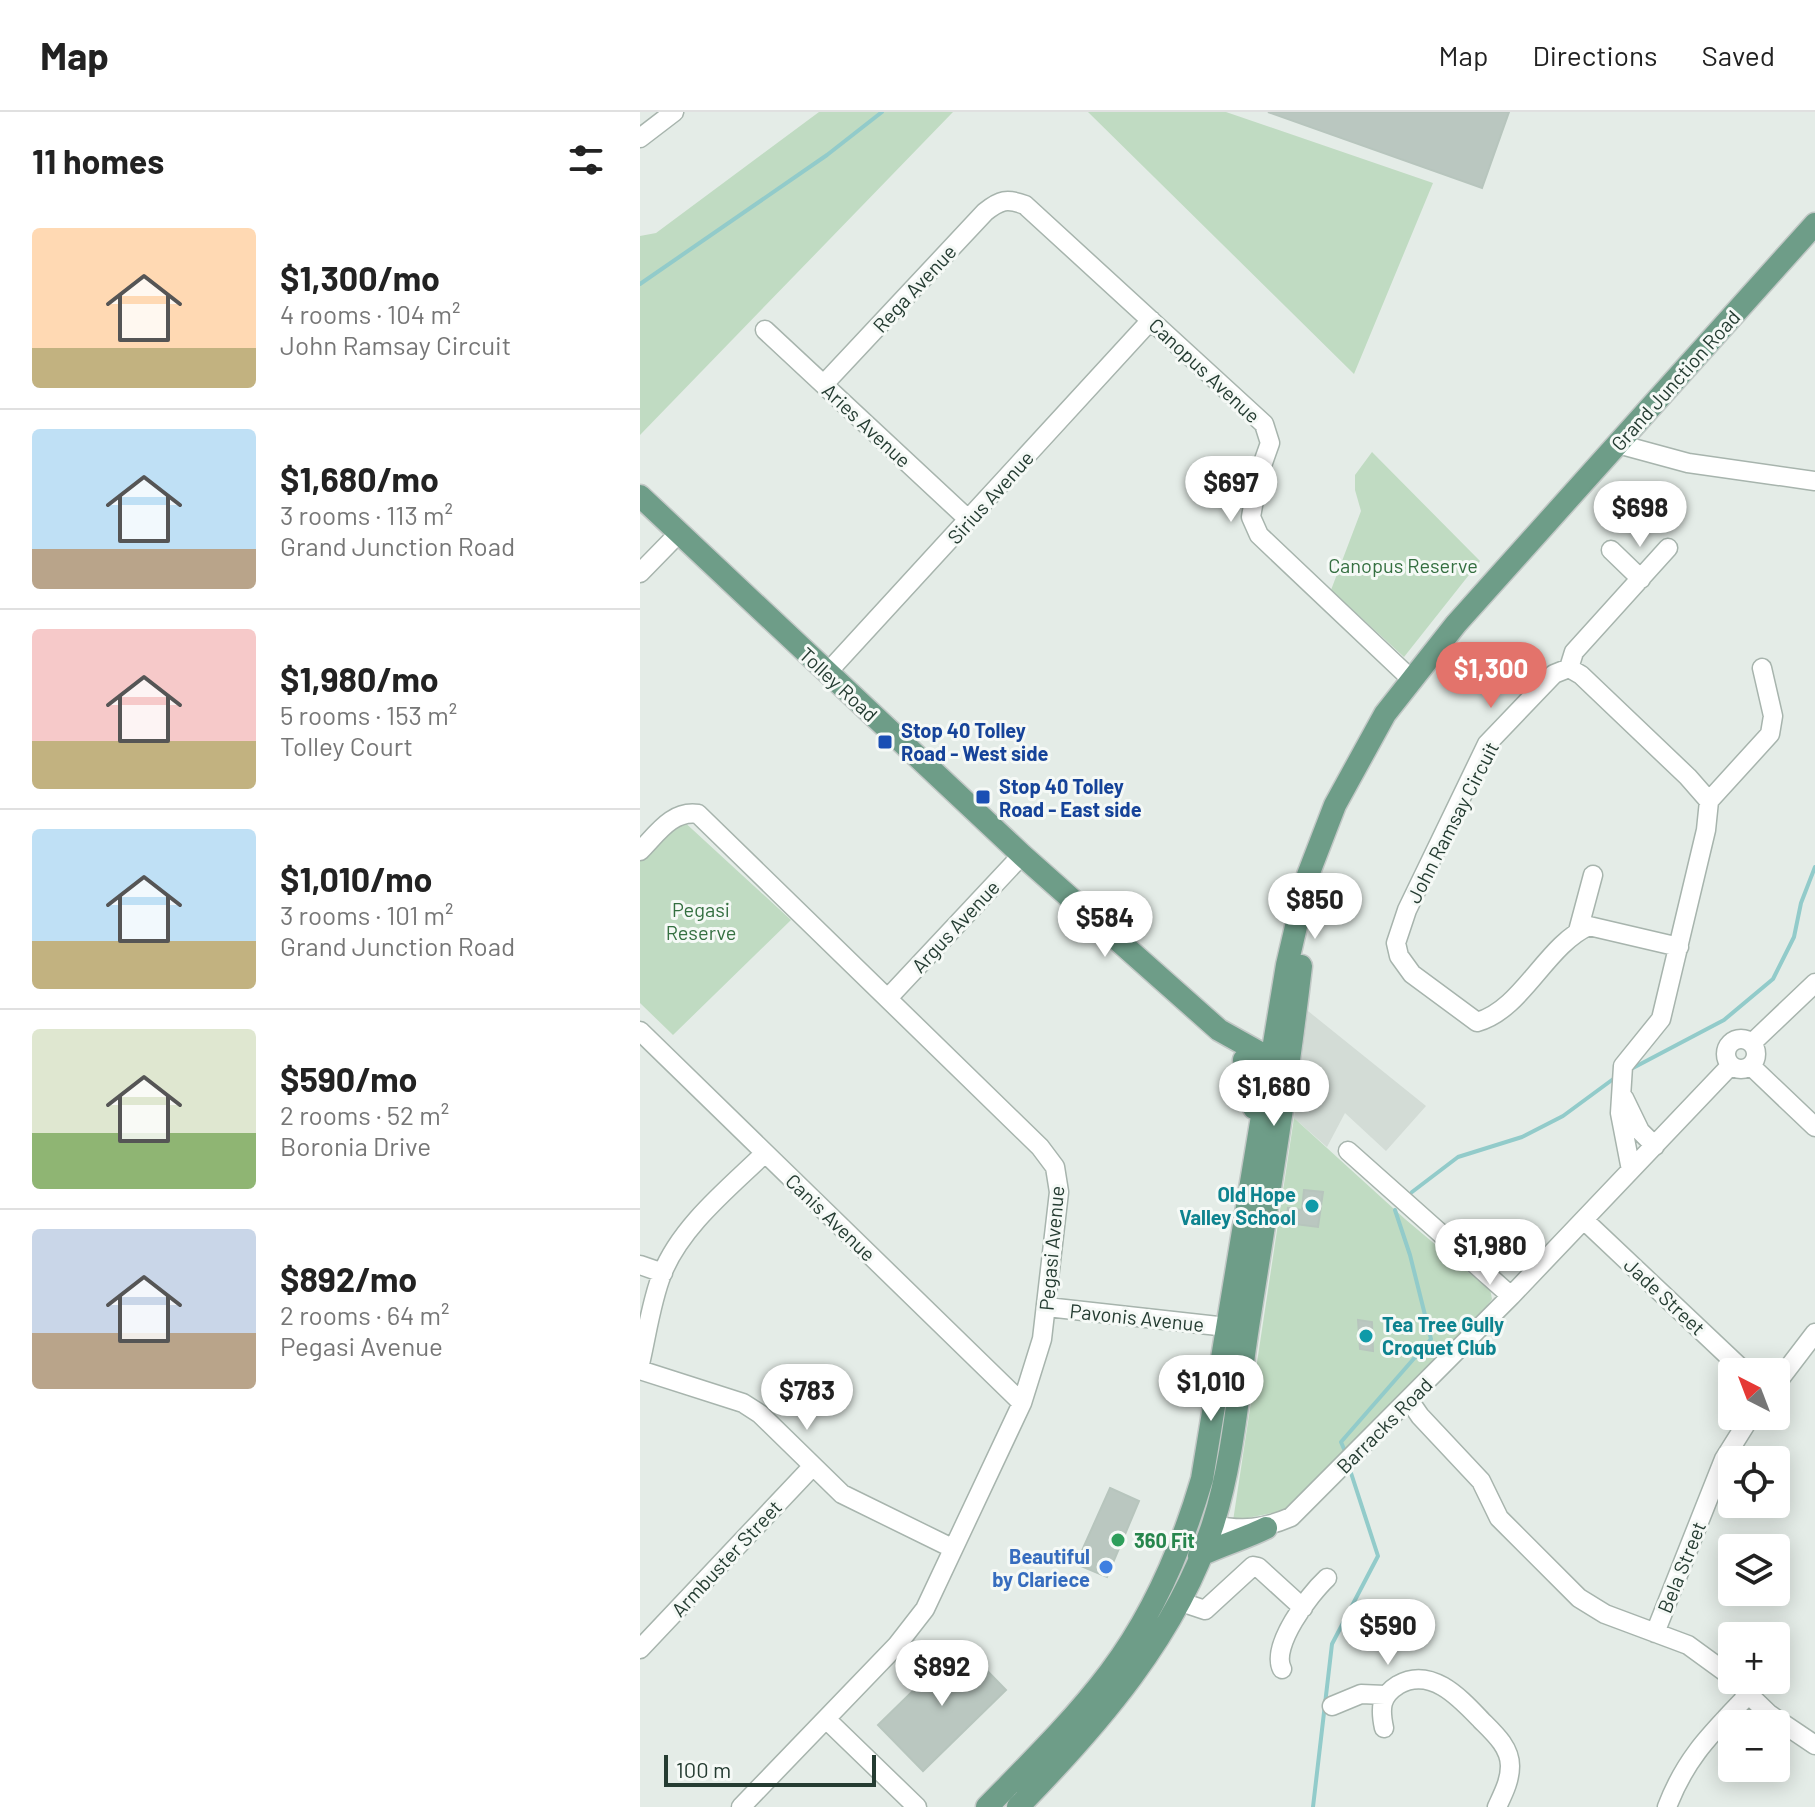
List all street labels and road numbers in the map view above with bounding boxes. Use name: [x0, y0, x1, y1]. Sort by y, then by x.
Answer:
street label: Rega Avenue: [867, 239, 961, 337]
street label: Grand Junction Road: [1606, 305, 1744, 455]
street label: Canopus Avenue: [1145, 313, 1265, 427]
street label: Aries Avenue: [818, 378, 916, 472]
street label: Sirius Avenue: [942, 445, 1038, 549]
street label: Tolley Road: [795, 642, 883, 726]
street label: John Ramsay Circuit: [1401, 737, 1503, 907]
street label: Argus Avenue: [906, 875, 1004, 977]
street label: Canis Avenue: [781, 1168, 881, 1266]
street label: Pegasi Avenue: [1034, 1185, 1068, 1311]
street label: Jade Street: [1620, 1252, 1710, 1340]
street label: Pavonis Avenue: [1069, 1298, 1205, 1336]
street label: Barracks Road: [1331, 1372, 1437, 1478]
street label: Armbuster Street: [666, 1495, 786, 1621]
street label: Bela Street: [1652, 1518, 1710, 1616]

